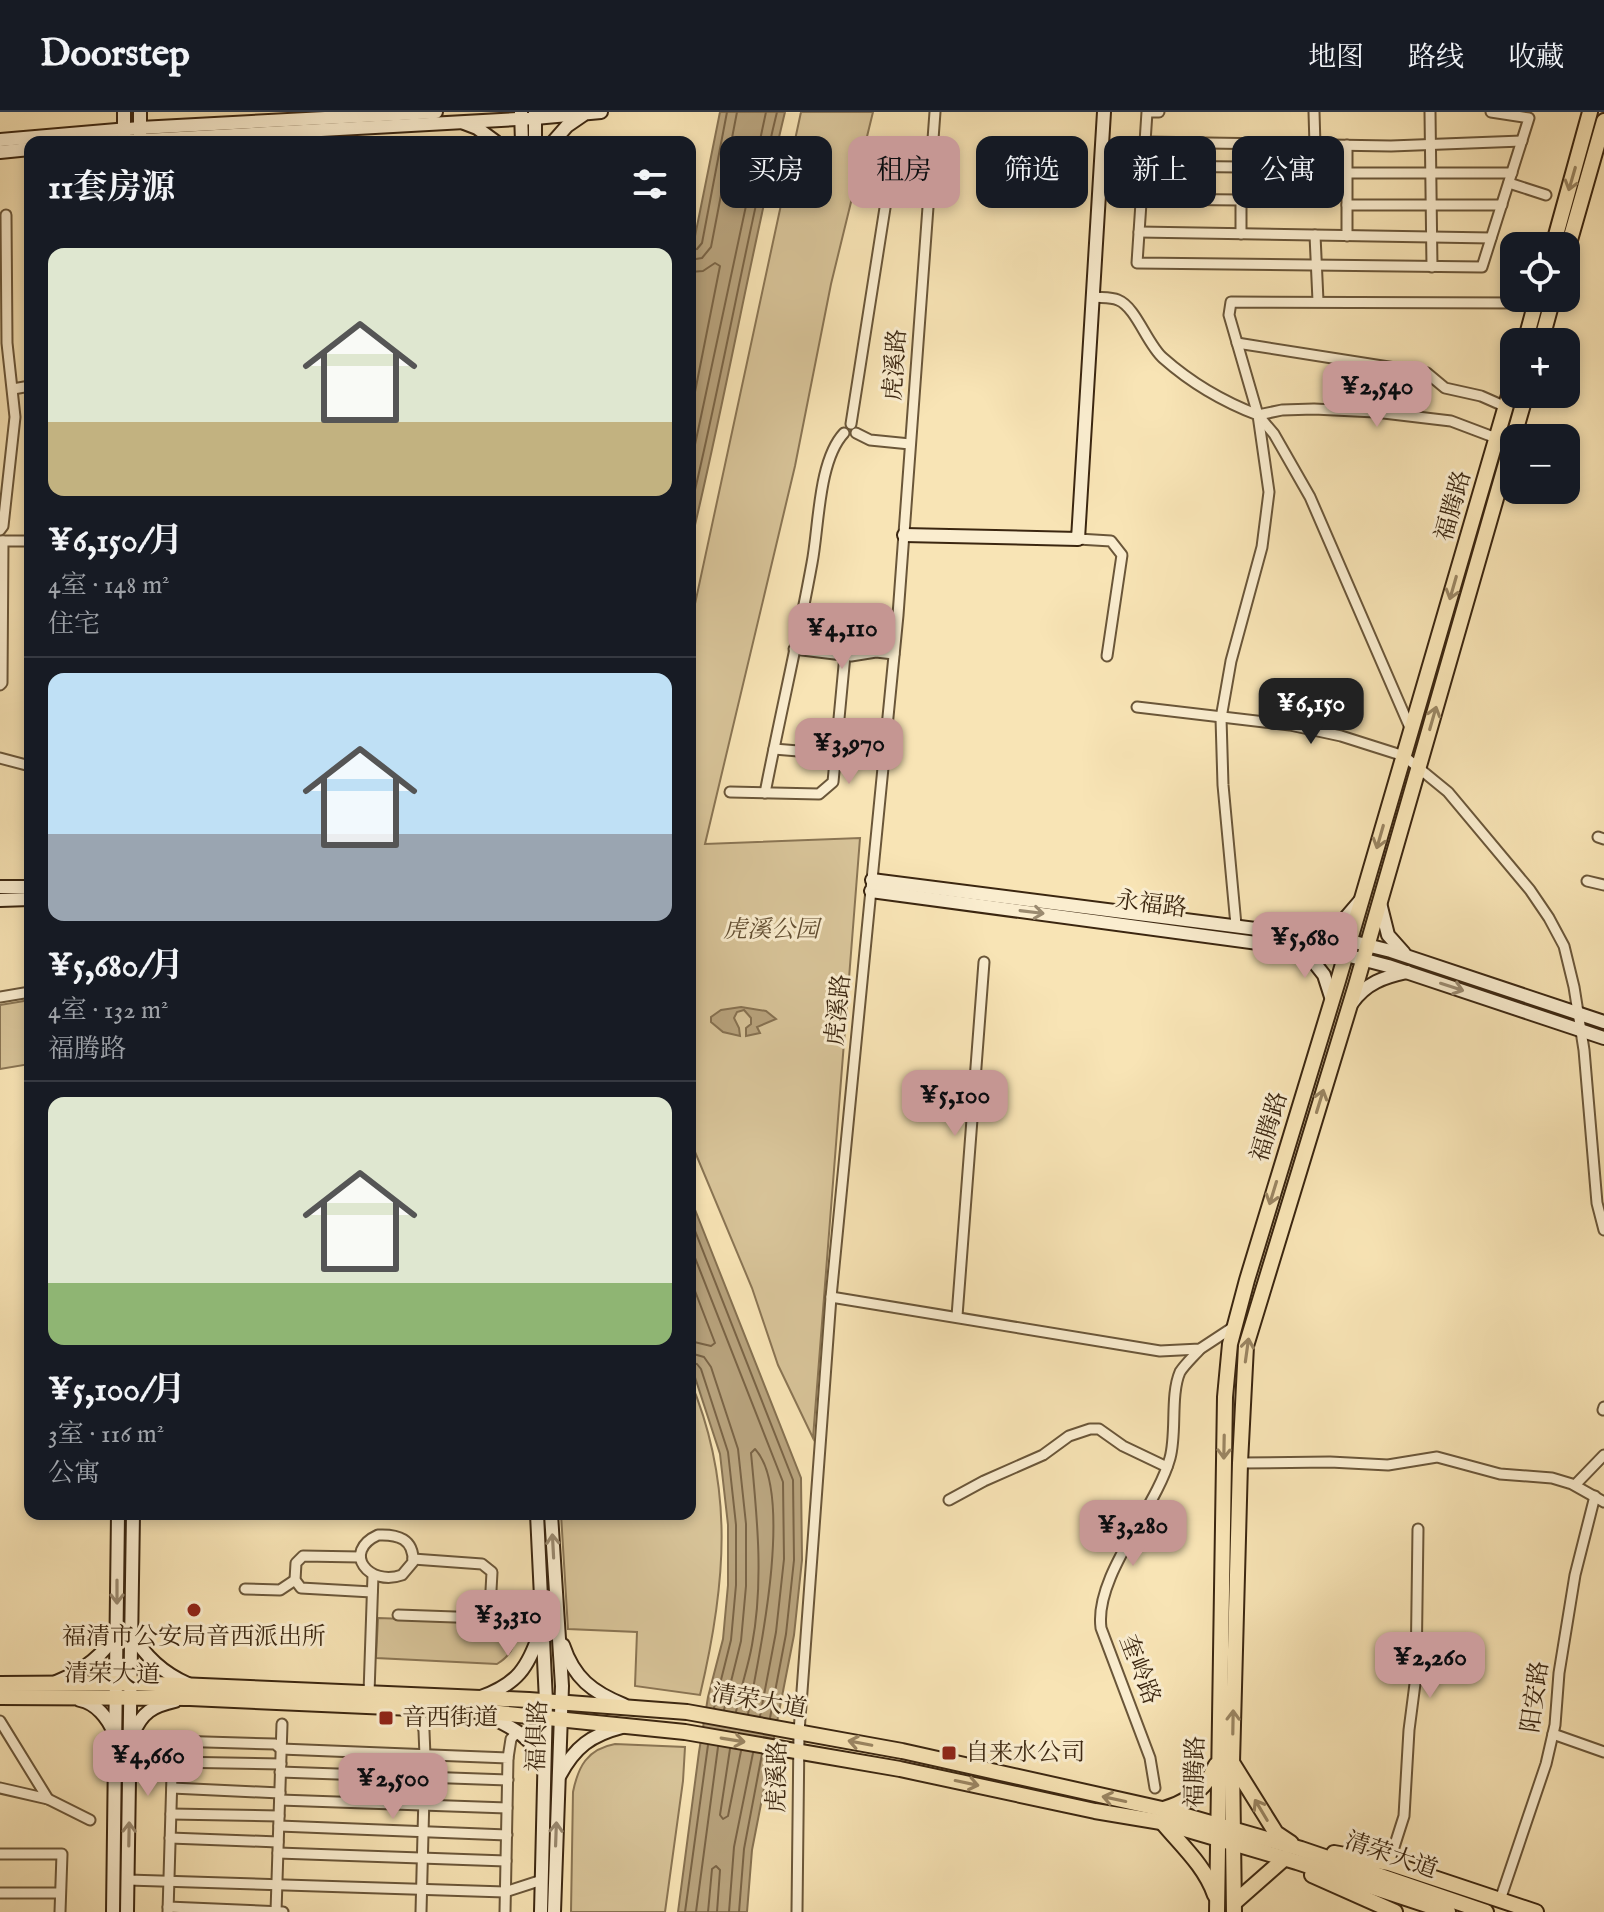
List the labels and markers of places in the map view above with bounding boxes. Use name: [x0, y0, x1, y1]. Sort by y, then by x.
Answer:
pin: ¥2,540: [1312, 361, 1442, 429]
pin: ¥4,110: [777, 603, 907, 671]
pin: ¥6,150: [1246, 678, 1376, 746]
pin: ¥3,970: [784, 718, 914, 786]
pin: ¥5,680: [1240, 912, 1370, 980]
pin: ¥5,100: [890, 1070, 1020, 1138]
pin: ¥3,280: [1068, 1500, 1198, 1568]
pin: ¥3,310: [443, 1590, 573, 1658]
marker: 福清市公安局音西派出所: [185, 1601, 203, 1619]
place label: 福清市公安局音西派出所: [62, 1622, 326, 1653]
pin: ¥2,260: [1365, 1632, 1495, 1700]
place label: 音西街道: [402, 1703, 498, 1734]
marker: 音西街道: [377, 1709, 395, 1727]
pin: ¥4,660: [83, 1730, 213, 1798]
place label: 自来水公司: [965, 1738, 1085, 1769]
marker: 自来水公司: [940, 1744, 958, 1762]
pin: ¥2,500: [328, 1753, 458, 1821]

